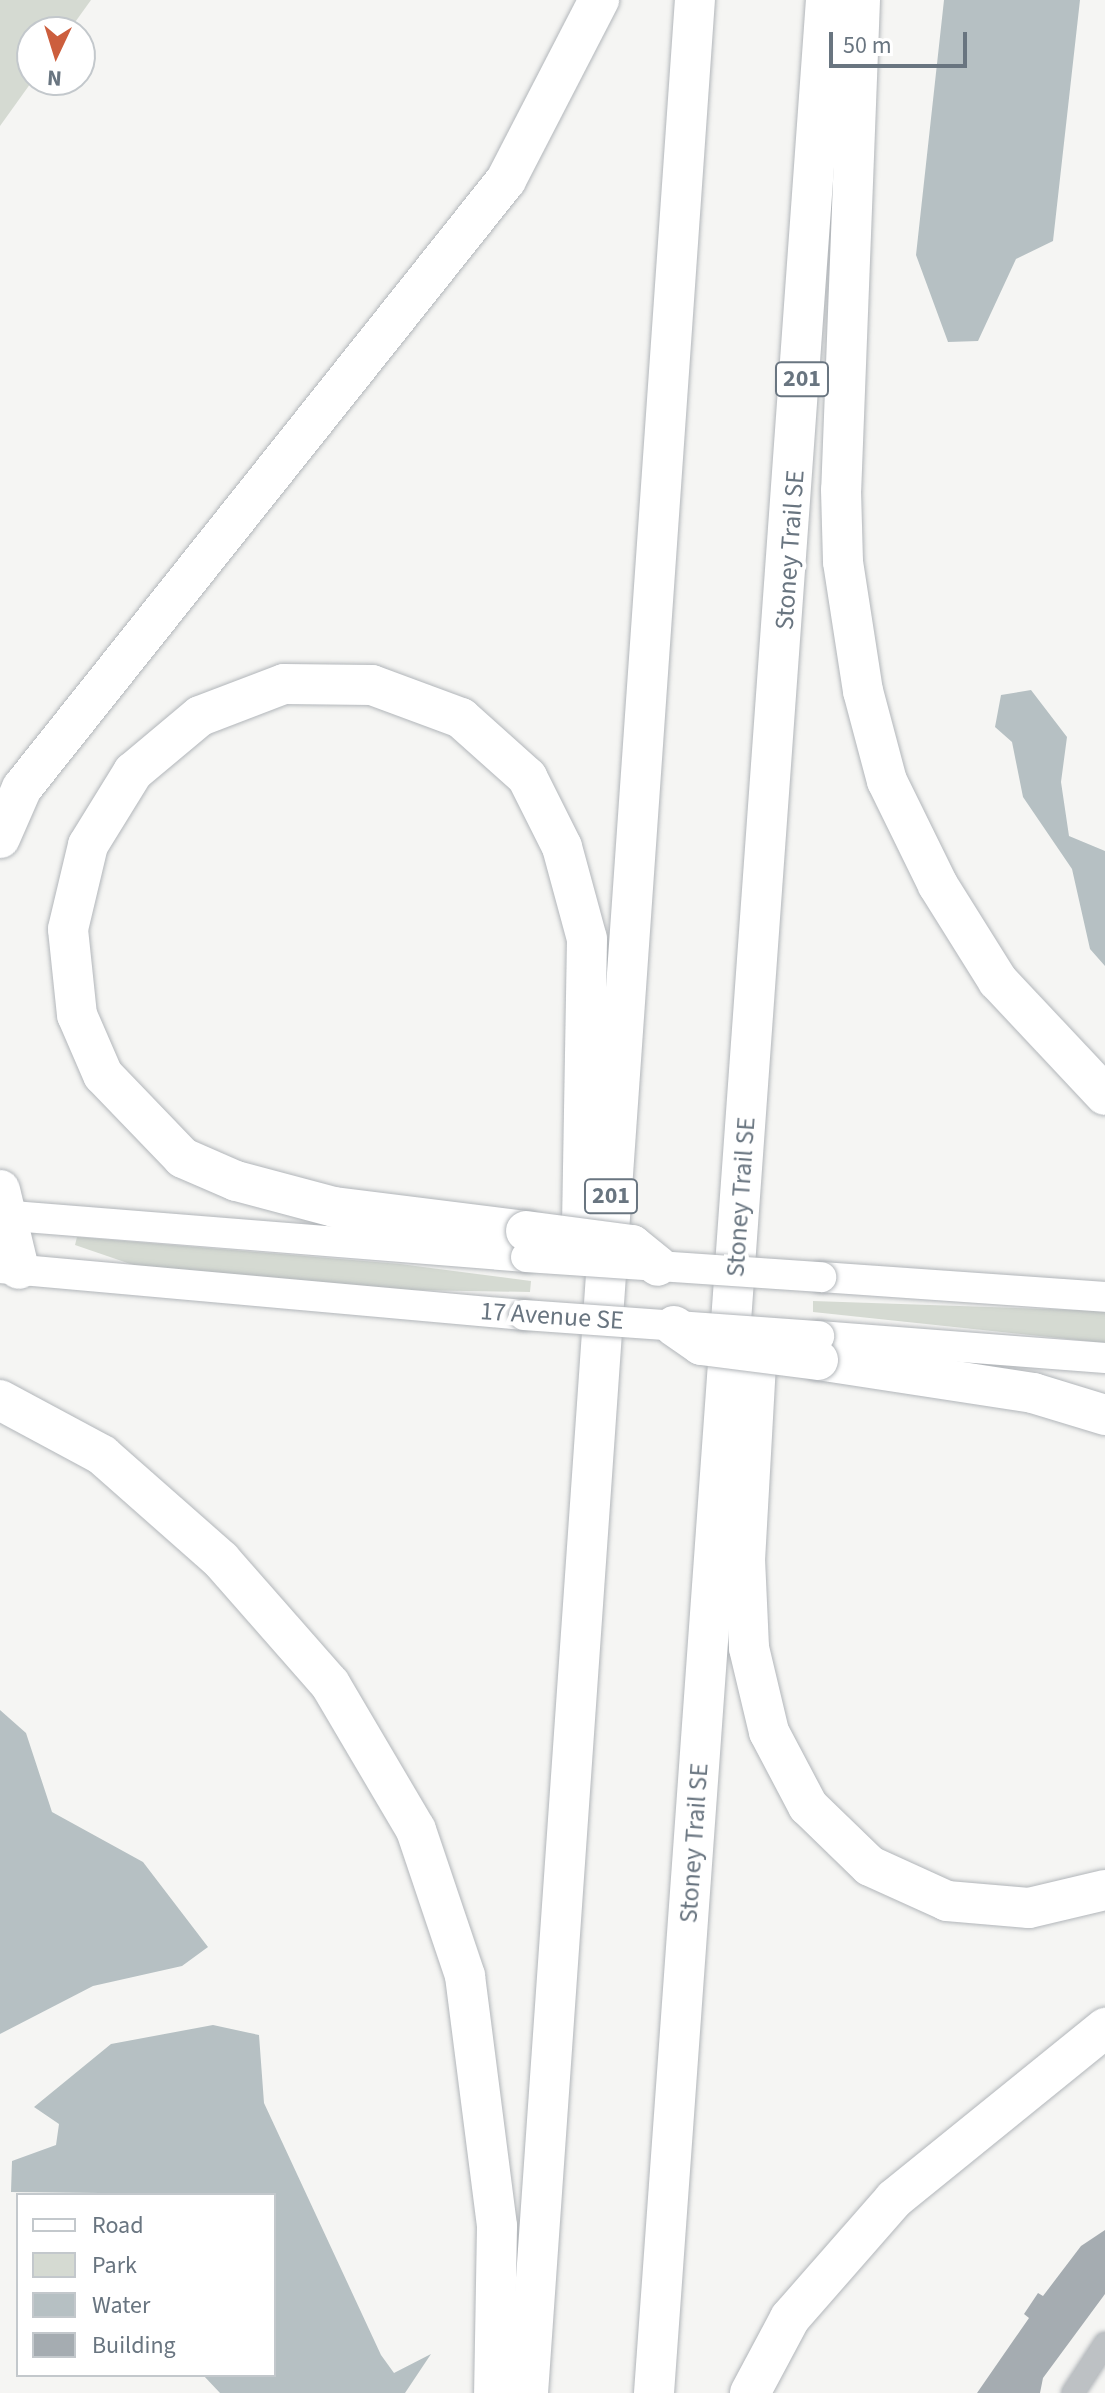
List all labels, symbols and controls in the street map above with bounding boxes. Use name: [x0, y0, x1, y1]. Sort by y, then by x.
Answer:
north arrow: [16, 16, 96, 96]
scale bar: [833, 16, 971, 66]
text: 50 m: [843, 28, 892, 63]
text: N: [46, 61, 63, 94]
road number: 201: [774, 359, 830, 399]
street label: Stoney Trail SE: [769, 469, 811, 631]
street label: Stoney Trail SE: [720, 1116, 762, 1278]
road number: 201: [583, 1176, 639, 1216]
street label: 17 Avenue SE: [479, 1295, 625, 1337]
street label: Stoney Trail SE: [673, 1762, 715, 1924]
legend: [16, 2193, 276, 2377]
text: Road: [92, 2208, 144, 2243]
text: Park: [92, 2248, 137, 2283]
text: Water: [92, 2288, 150, 2323]
text: Building: [92, 2328, 176, 2363]

